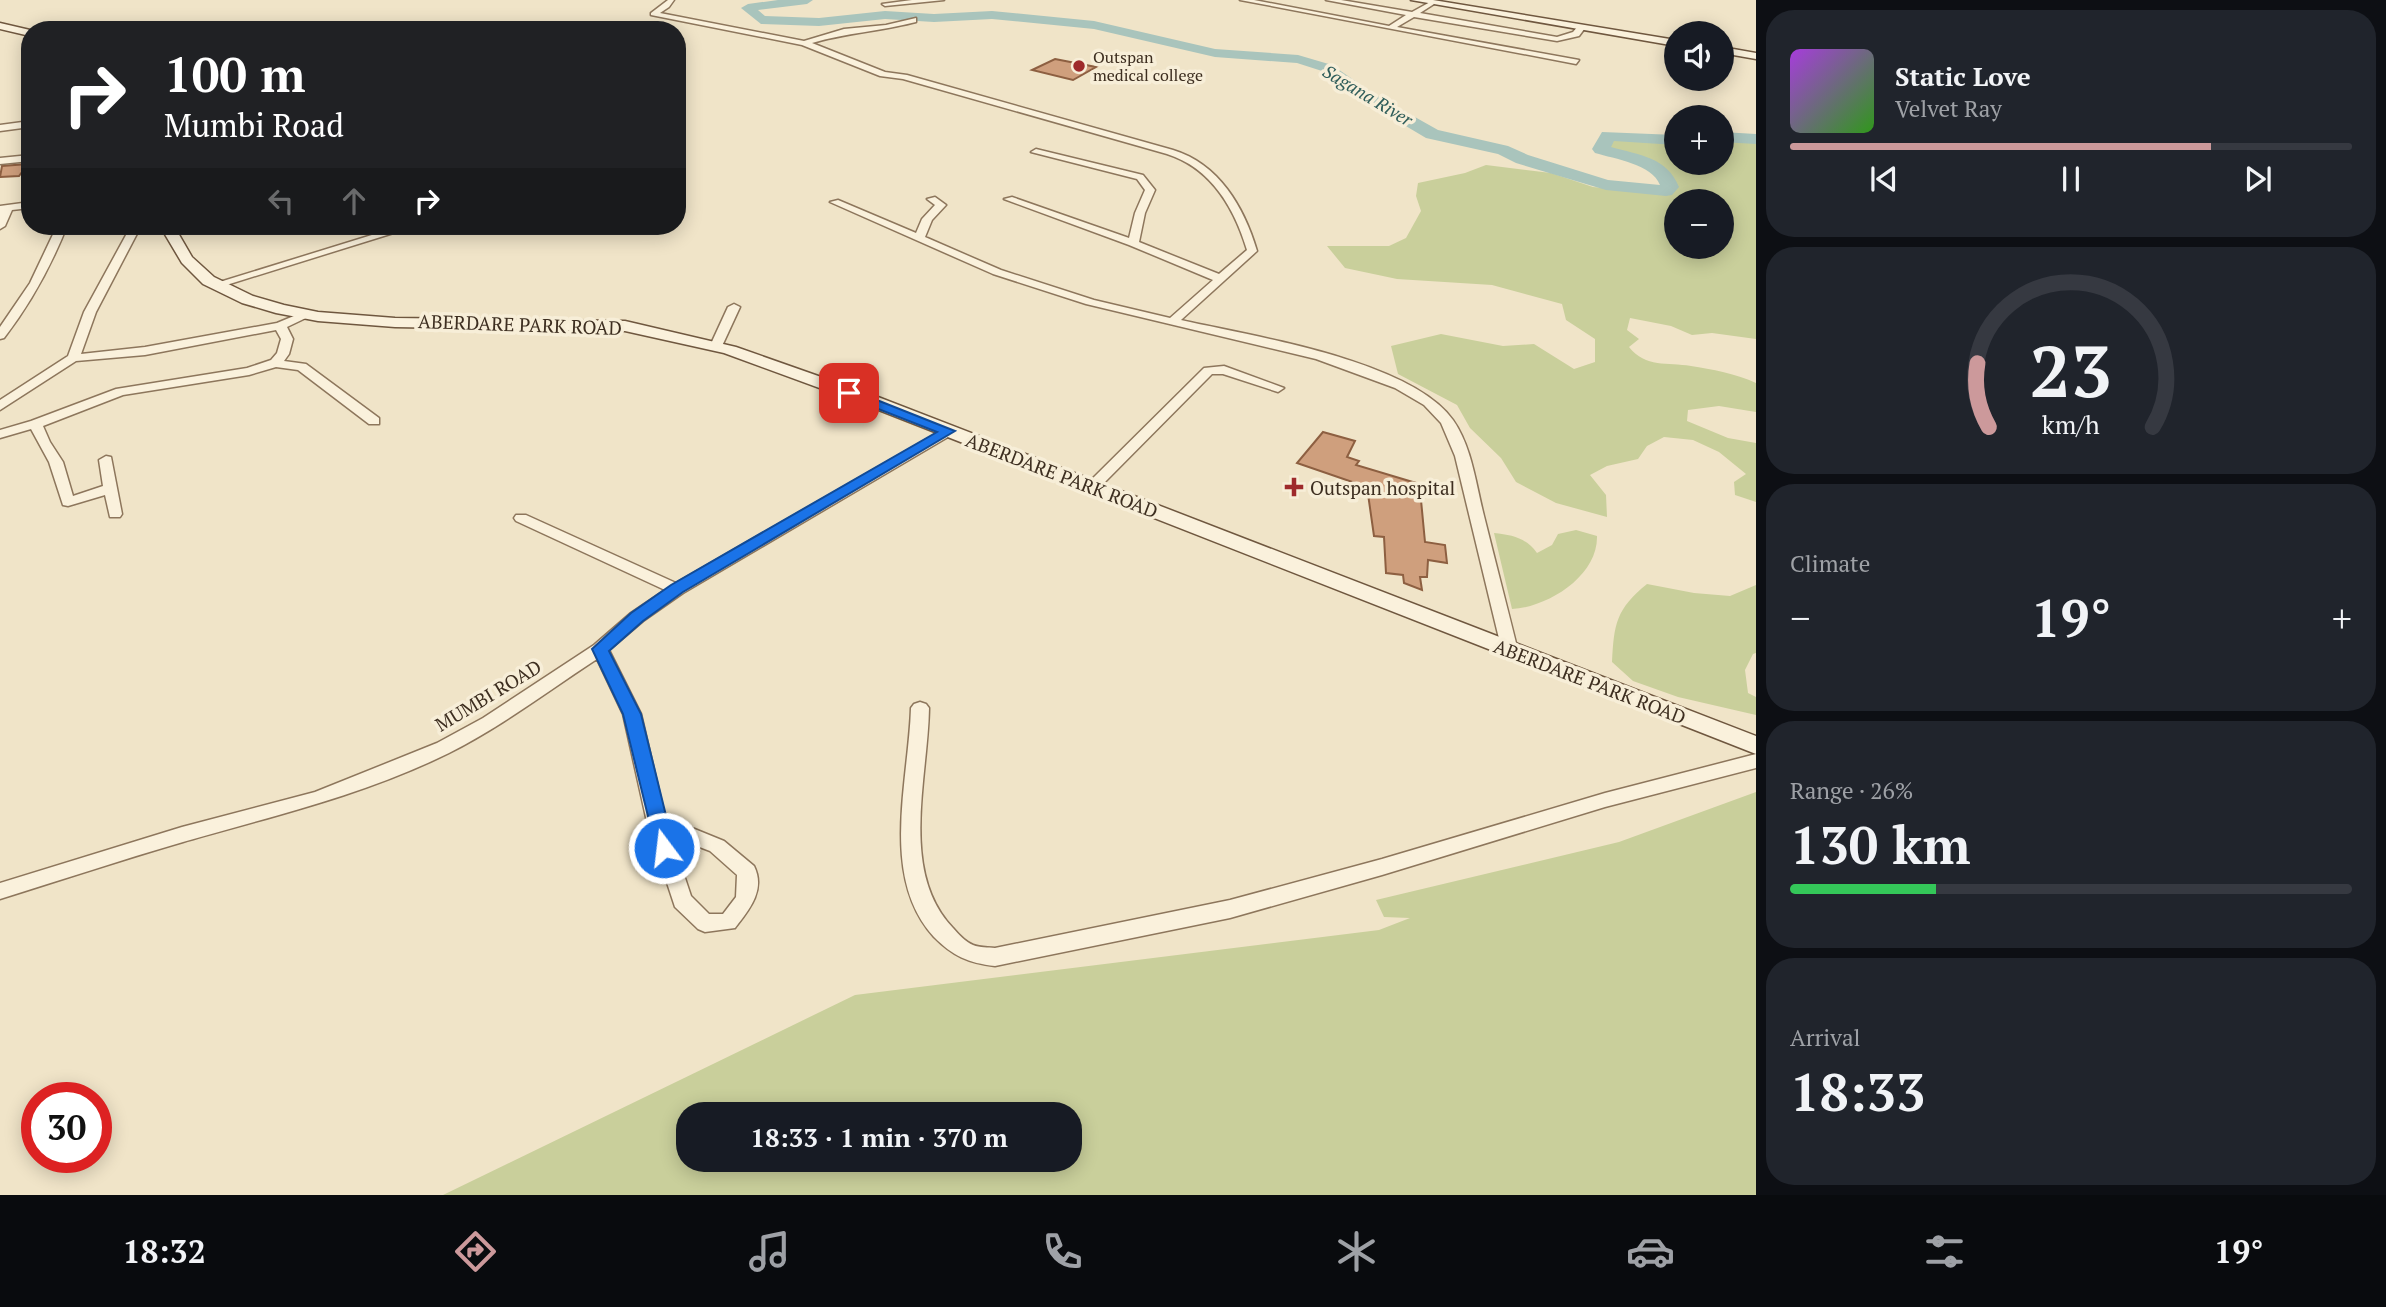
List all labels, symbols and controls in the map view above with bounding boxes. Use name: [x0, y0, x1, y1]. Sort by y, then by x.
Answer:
map controls: [1664, 21, 1734, 259]
button: sound: [1664, 21, 1734, 91]
text: 100 m: [164, 41, 306, 106]
place label: Outspan medical college: [1093, 46, 1203, 86]
icon: right: [49, 49, 140, 140]
marker: Outspan medical college: [1071, 58, 1087, 74]
water label: Sagana River: [1319, 59, 1418, 132]
text: Static Love: [1895, 59, 2031, 93]
text: Velvet Ray: [1895, 93, 2002, 124]
text: Mumbi Road: [164, 104, 344, 146]
button: +: [1664, 105, 1734, 175]
icon: previous: [1865, 160, 1903, 198]
icon: pause: [2052, 160, 2090, 198]
icon: next: [2239, 160, 2277, 198]
icon: left: [262, 182, 300, 220]
icon: ahead: [335, 182, 373, 220]
icon: right: [408, 182, 446, 220]
button: −: [1664, 189, 1734, 259]
street label: ABERDARE PARK ROAD: [418, 308, 622, 340]
text: 23: [2030, 321, 2112, 418]
pin: [819, 363, 879, 423]
icon: arrive: [830, 374, 868, 412]
text: km/h: [2042, 407, 2100, 440]
street label: ABERDARE PARK ROAD: [962, 427, 1162, 523]
place label: Outspan hospital: [1310, 475, 1455, 500]
marker: Outspan hospital: [1284, 477, 1304, 497]
text: Climate: [1790, 548, 1870, 579]
text: 19°: [2031, 583, 2111, 652]
text: −: [1790, 593, 1810, 643]
text: +: [2332, 593, 2352, 643]
street label: ABERDARE PARK ROAD: [1490, 633, 1690, 729]
street label: MUMBI ROAD: [430, 653, 546, 737]
text: Range · 26%: [1790, 775, 1913, 806]
text: 130 km: [1790, 810, 1971, 879]
position arrow: [627, 811, 701, 885]
text: Arrival: [1790, 1022, 1861, 1053]
text: 18:33: [1790, 1057, 1925, 1126]
speed limit sign: 30: [21, 1082, 112, 1173]
text: 18:33 · 1 min · 370 m: [750, 1120, 1008, 1154]
icon: directions: [451, 1227, 500, 1276]
icon: music: [745, 1227, 794, 1276]
icon: phone: [1038, 1227, 1087, 1276]
icon: climate: [1332, 1227, 1381, 1276]
icon: car: [1626, 1227, 1675, 1276]
icon: filters: [1920, 1227, 1969, 1276]
text: 18:32: [122, 1230, 206, 1272]
text: 19°: [2214, 1230, 2263, 1272]

